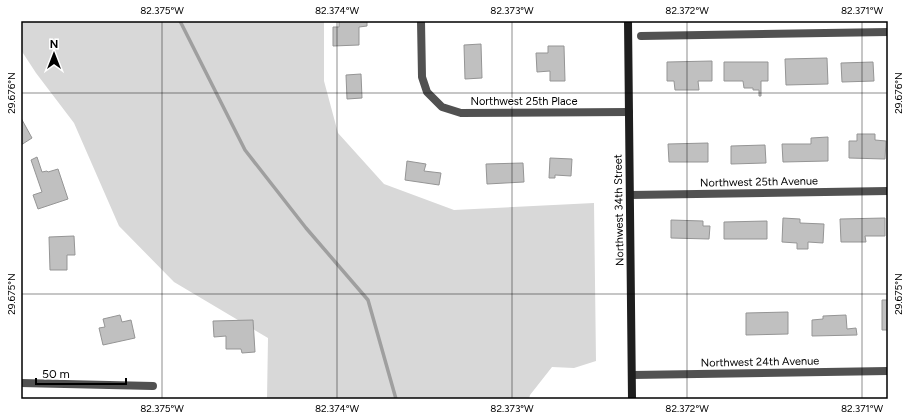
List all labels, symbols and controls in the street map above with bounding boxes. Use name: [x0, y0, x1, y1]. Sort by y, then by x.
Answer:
text: 82.375°W: [140, 4, 184, 17]
text: 82.374°W: [315, 4, 359, 17]
text: 82.373°W: [490, 4, 534, 17]
text: 82.372°W: [665, 4, 709, 17]
text: 82.371°W: [841, 4, 883, 17]
north arrow: [34, 34, 74, 74]
text: N: [50, 38, 58, 51]
text: 29.676°N: [5, 72, 18, 114]
text: 29.676°N: [892, 72, 905, 114]
street label: Northwest 25th Place: [470, 95, 578, 108]
street label: Northwest 34th Street: [612, 154, 626, 266]
street label: Northwest 25th Avenue: [700, 174, 818, 190]
text: 29.675°N: [5, 273, 18, 315]
text: 29.675°N: [892, 273, 905, 315]
street label: Northwest 24th Avenue: [701, 354, 819, 370]
scale bar: [36, 360, 126, 386]
text: 50 m: [42, 367, 70, 381]
text: 82.375°W: [140, 402, 184, 415]
text: 82.374°W: [315, 402, 359, 415]
text: 82.373°W: [490, 402, 534, 415]
text: 82.372°W: [665, 402, 709, 415]
text: 82.371°W: [841, 402, 883, 415]

